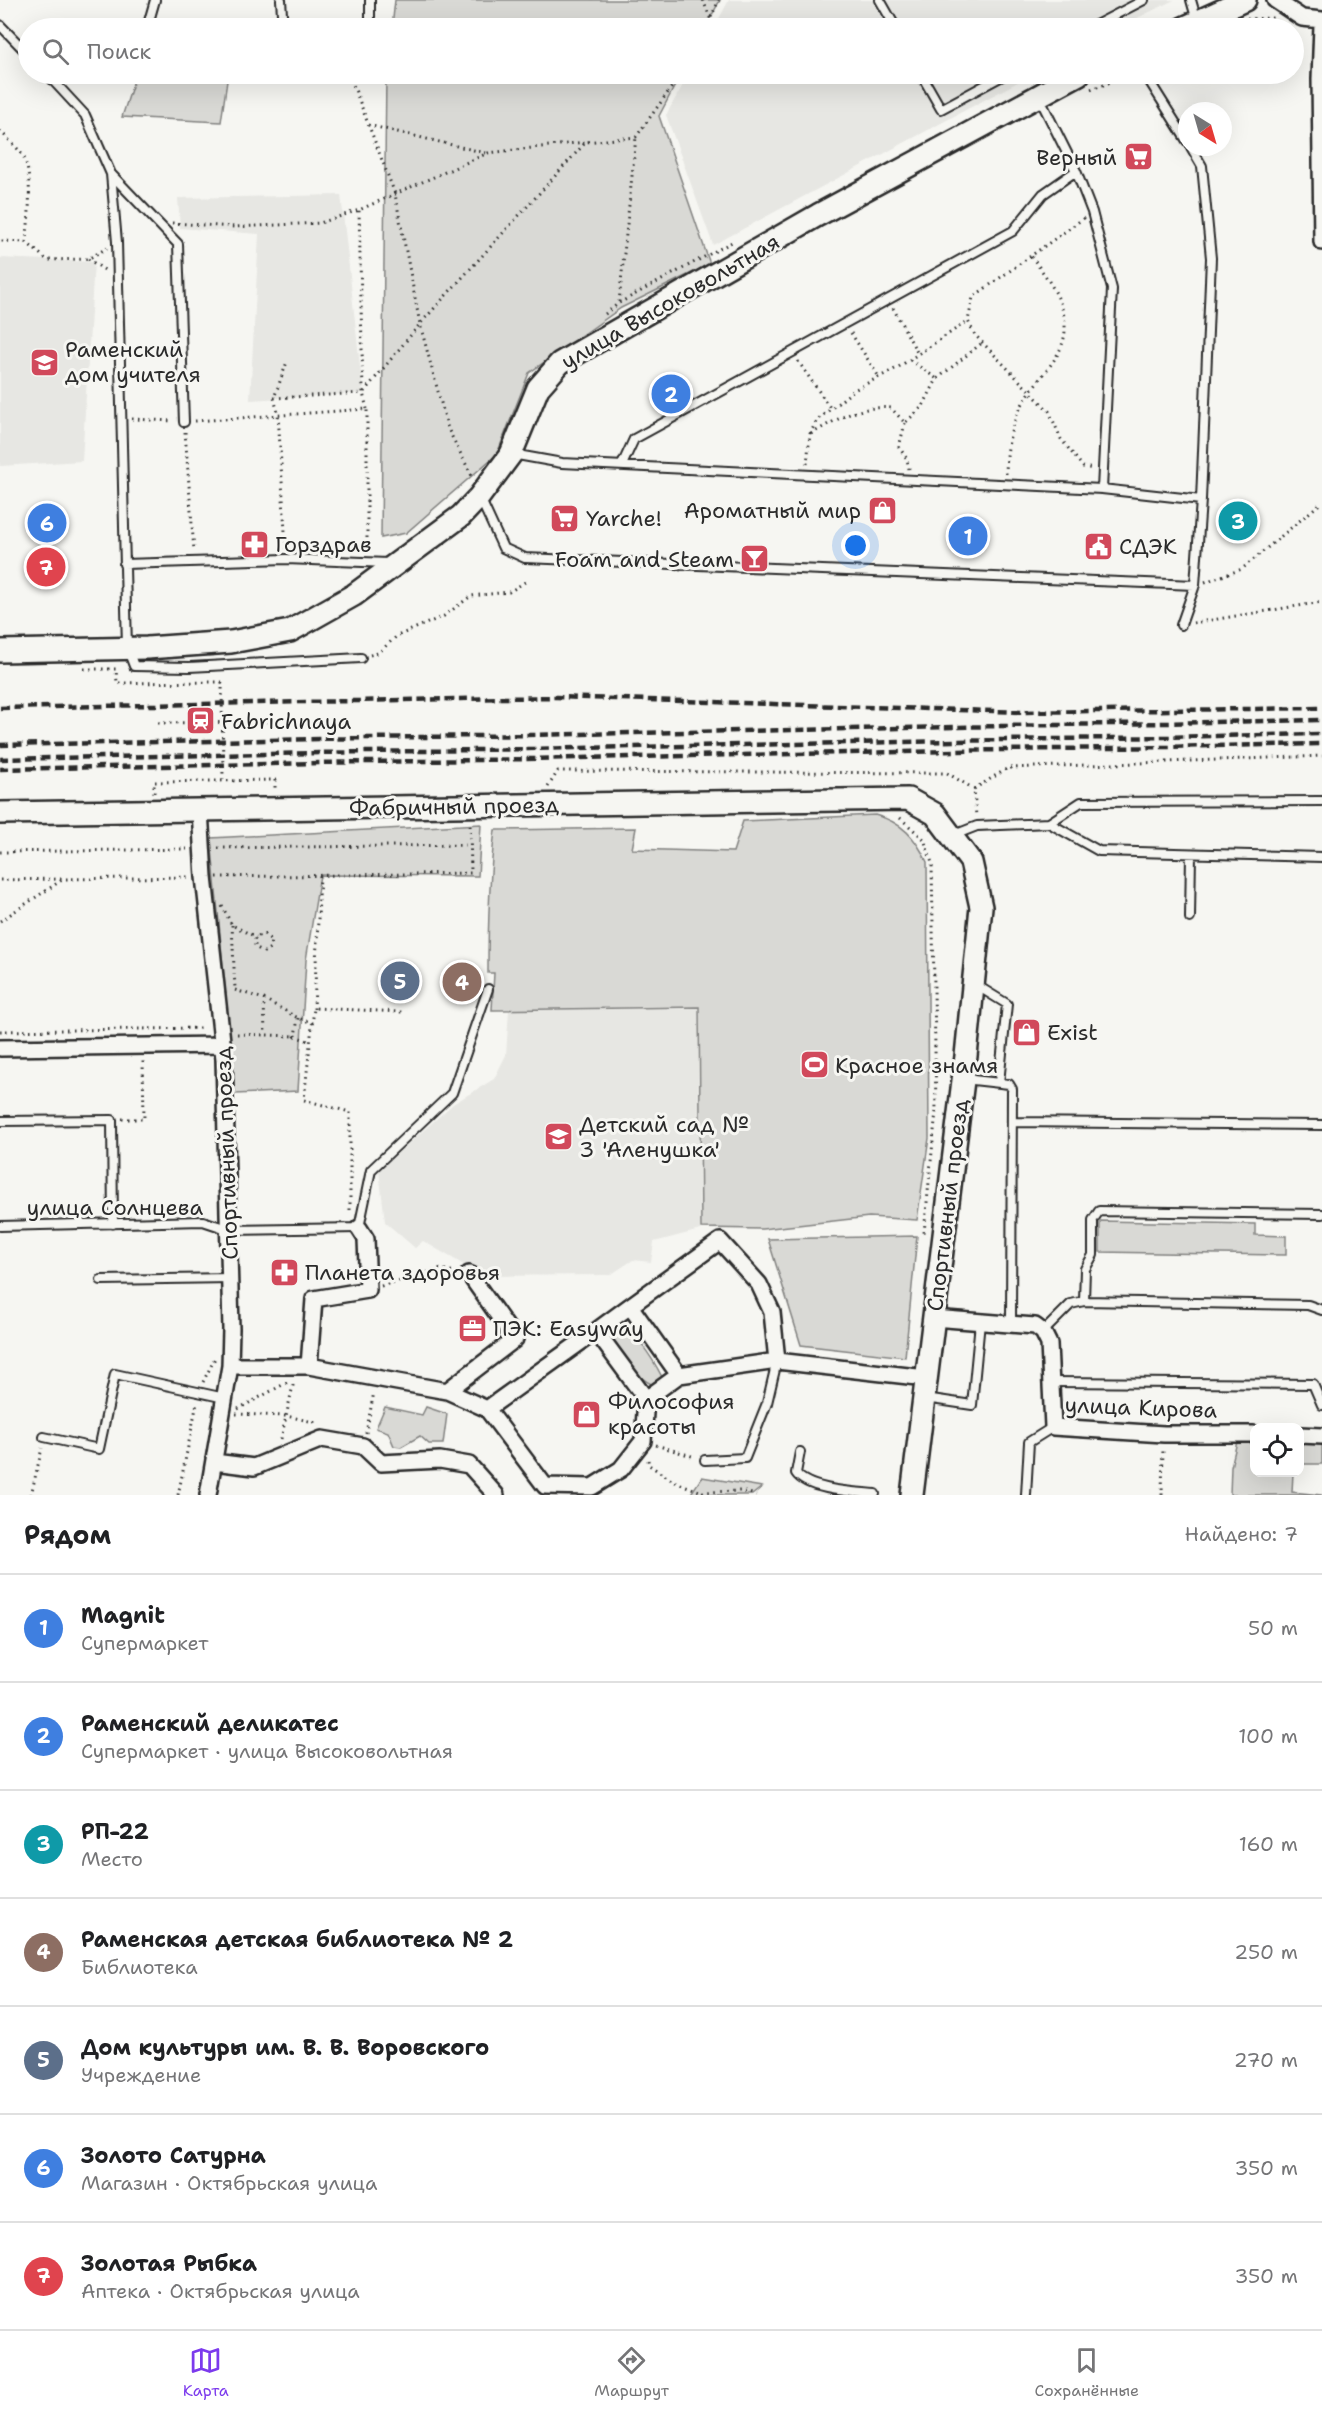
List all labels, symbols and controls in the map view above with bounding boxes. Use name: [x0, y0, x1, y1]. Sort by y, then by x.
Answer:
search box: [18, 18, 1304, 84]
icon: search: [39, 35, 72, 68]
text: Поиск: [87, 37, 151, 66]
north arrow: [1178, 102, 1232, 156]
supermarket icon: Верный: [1122, 141, 1154, 173]
place label: Верный: [1036, 143, 1117, 172]
street label: улица Высоковольтная: [556, 227, 785, 376]
place label: Раменский дом учителя: [65, 335, 201, 389]
school or university icon: Раменский дом учителя: [28, 346, 60, 378]
pin: 2: [652, 372, 690, 416]
shop icon: Ароматный мир: [866, 494, 898, 526]
place label: Ароматный мир: [684, 496, 861, 525]
pin: 3: [1218, 498, 1258, 544]
pin: 6: [28, 500, 66, 546]
supermarket icon: Yarche!: [549, 502, 581, 534]
place label: Yarche!: [586, 504, 662, 533]
pin: 1: [948, 514, 988, 558]
pharmacy icon: Горздрав: [238, 528, 270, 560]
place label: Горздрав: [275, 530, 372, 559]
public building icon: СДЭК: [1082, 530, 1114, 562]
your location: [841, 531, 870, 560]
place label: СДЭК: [1119, 532, 1177, 561]
bar icon: Foam and Steam: [739, 543, 771, 575]
pin: 7: [26, 544, 66, 590]
place label: Foam and Steam: [555, 545, 734, 574]
station icon: Fabrichnaya: [184, 705, 216, 737]
place label: Fabrichnaya: [221, 707, 352, 736]
street label: Фабричный проезд: [349, 790, 559, 823]
pin: 5: [380, 958, 420, 1004]
pin: 4: [442, 960, 482, 1004]
shop icon: Exist: [1010, 1016, 1042, 1048]
place label: Exist: [1047, 1018, 1098, 1047]
street label: Спортивный проезд: [208, 1046, 245, 1260]
sports icon: Красное знамя: [798, 1049, 830, 1081]
place label: Красное знамя: [835, 1051, 998, 1080]
street label: Спортивный проезд: [920, 1097, 975, 1313]
place label: Детский сад № 3 'Аленушка': [579, 1110, 749, 1164]
school or university icon: Детский сад № 3 'Аленушка': [542, 1121, 574, 1153]
street label: улица Солнцева: [27, 1193, 203, 1222]
pharmacy icon: Планета здоровья: [268, 1256, 300, 1288]
place label: Планета здоровья: [305, 1258, 500, 1287]
office icon: ПЭК: Easyway: [456, 1312, 488, 1344]
place label: ПЭК: Easyway: [493, 1314, 644, 1343]
place label: Философия красоты: [608, 1387, 735, 1441]
street label: улица Кирова: [1064, 1390, 1218, 1425]
shop icon: Философия красоты: [571, 1398, 603, 1430]
map controls: [1250, 1423, 1304, 1477]
button: locate: [1250, 1423, 1304, 1477]
text: Рядом: [24, 1517, 111, 1552]
text: Найдено: 7: [1185, 1521, 1298, 1547]
text: Magnit: [81, 1601, 165, 1630]
text: 1: [39, 1615, 48, 1641]
text: 50 m: [1248, 1615, 1298, 1641]
text: Супермаркет: [81, 1630, 208, 1656]
text: Раменский деликатес: [81, 1709, 339, 1738]
text: 2: [37, 1723, 51, 1749]
text: 100 m: [1238, 1723, 1298, 1749]
text: Супермаркет · улица Высоковольтная: [81, 1738, 453, 1764]
text: РП-22: [81, 1817, 149, 1846]
text: 3: [37, 1831, 51, 1857]
text: 160 m: [1239, 1831, 1298, 1857]
text: Место: [81, 1846, 143, 1872]
text: Раменская детская библиотека № 2: [81, 1925, 513, 1954]
text: 4: [37, 1939, 51, 1965]
text: 250 m: [1234, 1939, 1298, 1965]
text: Библиотека: [81, 1954, 198, 1980]
text: Дом культуры им. В. В. Воровского: [81, 2033, 489, 2062]
text: 5: [37, 2047, 50, 2073]
text: 270 m: [1234, 2047, 1298, 2073]
text: Учреждение: [81, 2062, 201, 2088]
text: Золото Сатурна: [81, 2141, 266, 2170]
text: 6: [37, 2155, 51, 2181]
text: 350 m: [1234, 2155, 1298, 2181]
text: Магазин · Октябрьская улица: [81, 2170, 377, 2196]
text: Золотая Рыбка: [81, 2249, 257, 2278]
text: 7: [37, 2263, 51, 2289]
text: 350 m: [1234, 2263, 1298, 2289]
text: Аптека · Октябрьская улица: [81, 2278, 360, 2304]
tab: Карта: [183, 2344, 229, 2401]
tab: Маршрут: [594, 2344, 669, 2401]
tab: Сохранённые: [1035, 2344, 1139, 2401]

